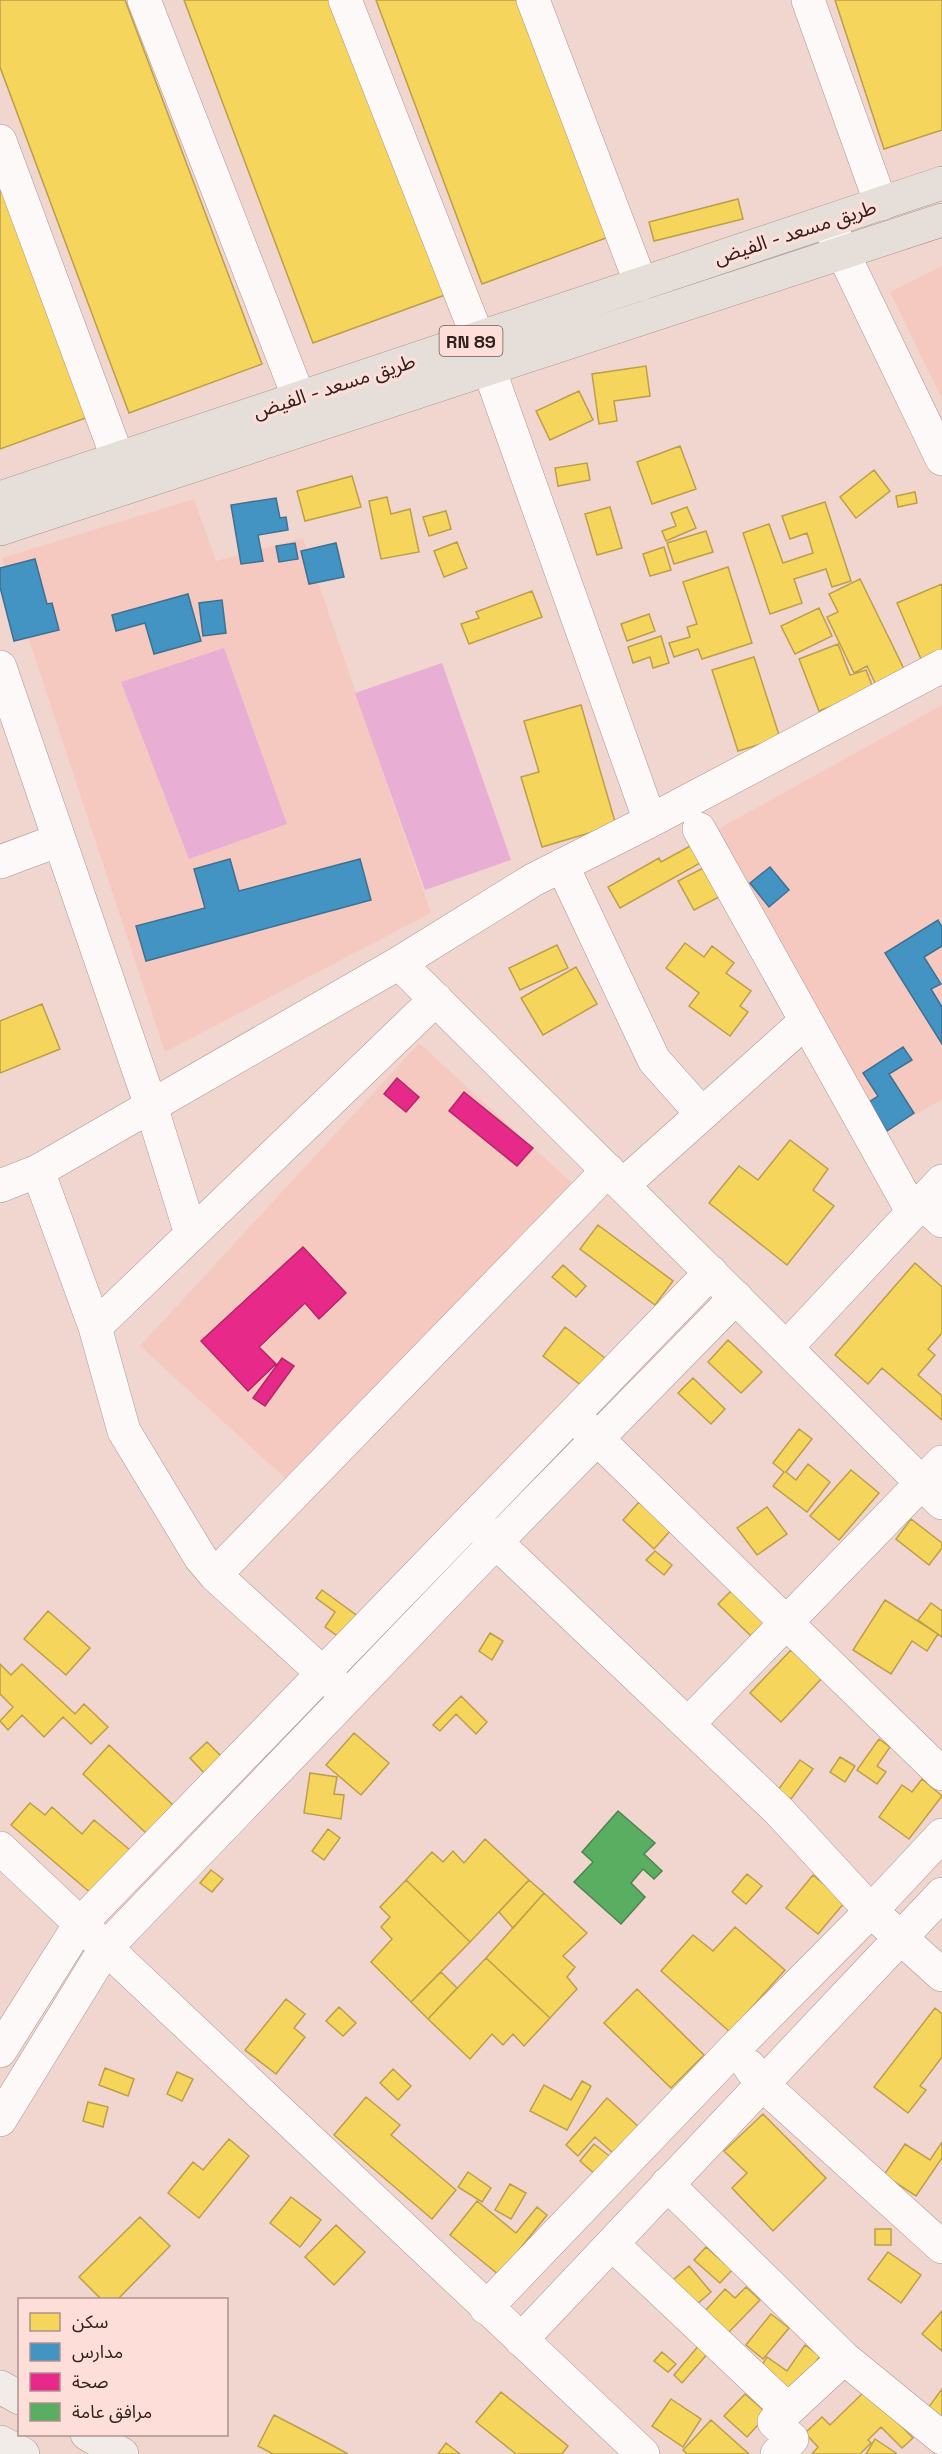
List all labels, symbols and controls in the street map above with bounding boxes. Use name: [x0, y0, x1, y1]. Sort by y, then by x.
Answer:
street label: طريق مسعد - الفيض: [710, 193, 880, 271]
road number: RN 89: [440, 326, 502, 356]
street label: طريق مسعد - الفيض: [249, 347, 419, 425]
legend: [18, 2298, 228, 2436]
text: سكن: [72, 2310, 108, 2333]
text: مدارس: [72, 2340, 123, 2363]
text: صحة: [72, 2370, 108, 2393]
text: مرافق عامة: [72, 2400, 152, 2423]

